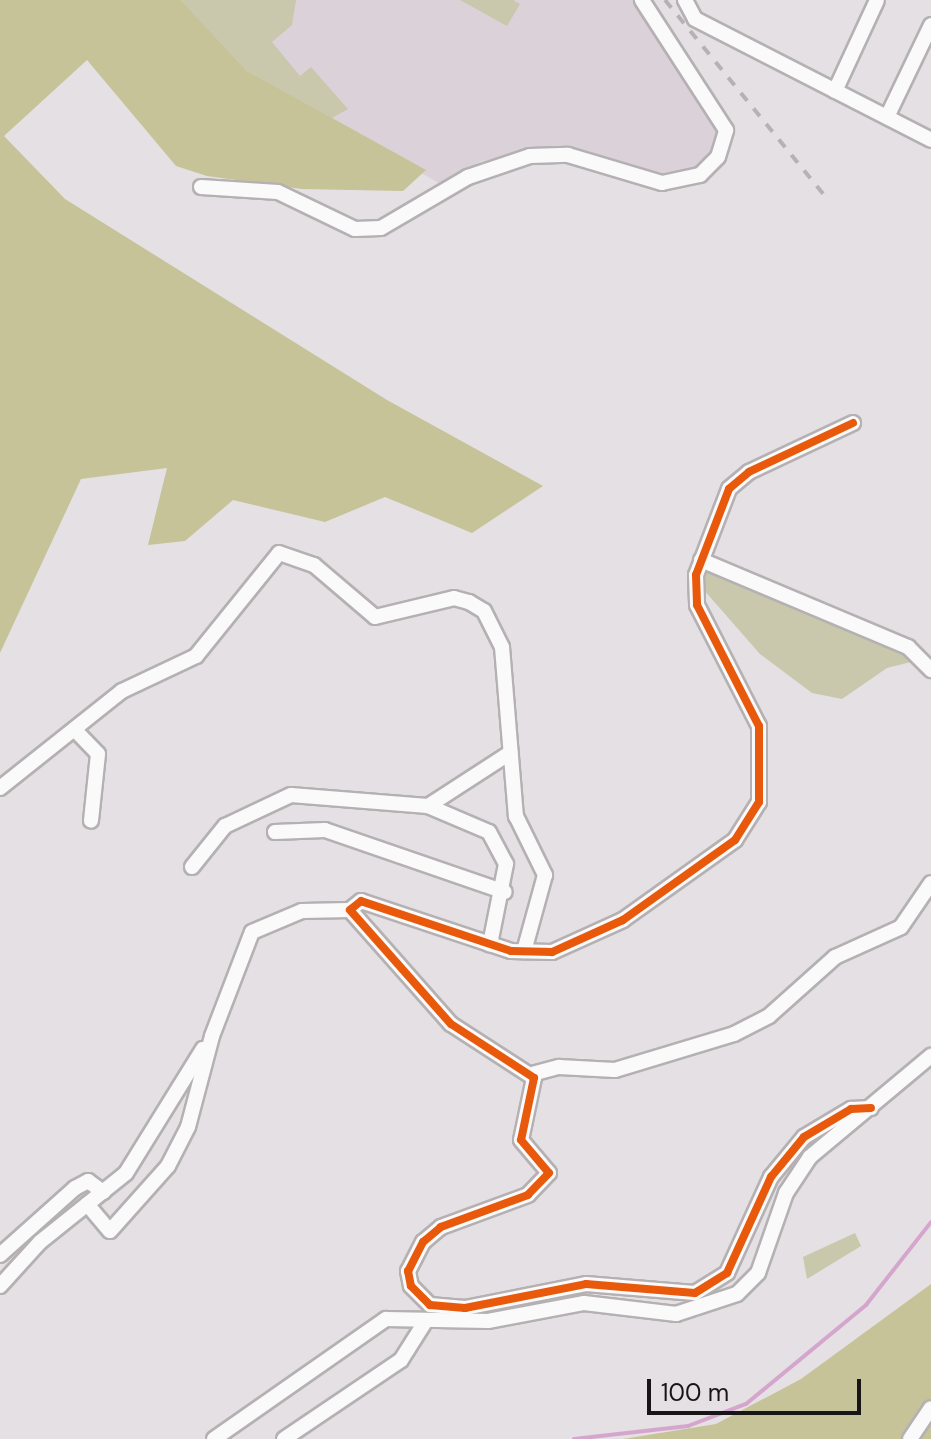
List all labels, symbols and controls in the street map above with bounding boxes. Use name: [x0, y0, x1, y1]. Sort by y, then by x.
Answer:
scale bar: [651, 1363, 865, 1413]
text: 100 m: [661, 1377, 729, 1408]

